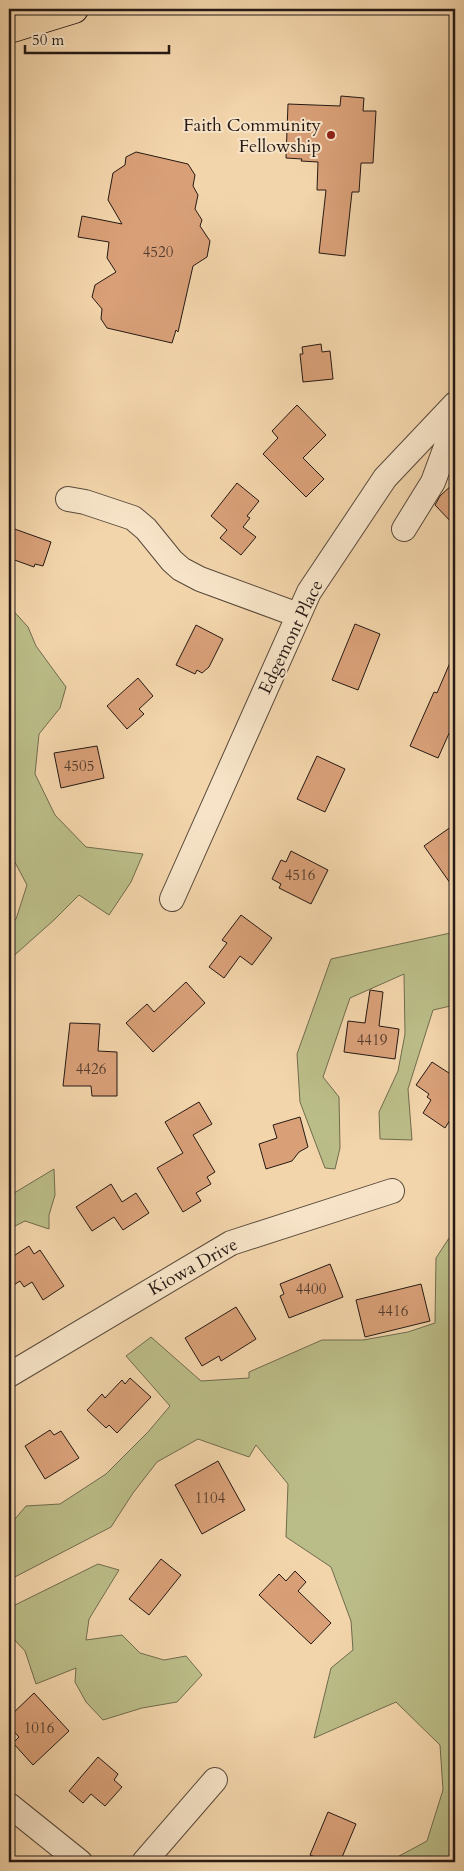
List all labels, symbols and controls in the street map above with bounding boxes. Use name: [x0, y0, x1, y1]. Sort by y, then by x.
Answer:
scale bar: [25, 22, 169, 54]
text: 50 m: [32, 30, 64, 50]
place label: Faith Community Fellowship: [183, 113, 321, 159]
marker: Faith Community Fellowship: [325, 129, 337, 141]
house number: 4520: [143, 242, 174, 262]
street label: Edgemont Place: [253, 576, 329, 698]
house number: 4505: [64, 756, 94, 776]
house number: 4516: [285, 865, 316, 885]
house number: 4419: [357, 1030, 388, 1050]
house number: 4426: [76, 1059, 107, 1079]
street label: Kiowa Drive: [144, 1232, 242, 1302]
house number: 4400: [296, 1279, 327, 1299]
house number: 4416: [378, 1301, 409, 1321]
house number: 1104: [195, 1488, 226, 1508]
house number: 1016: [24, 1718, 55, 1738]

